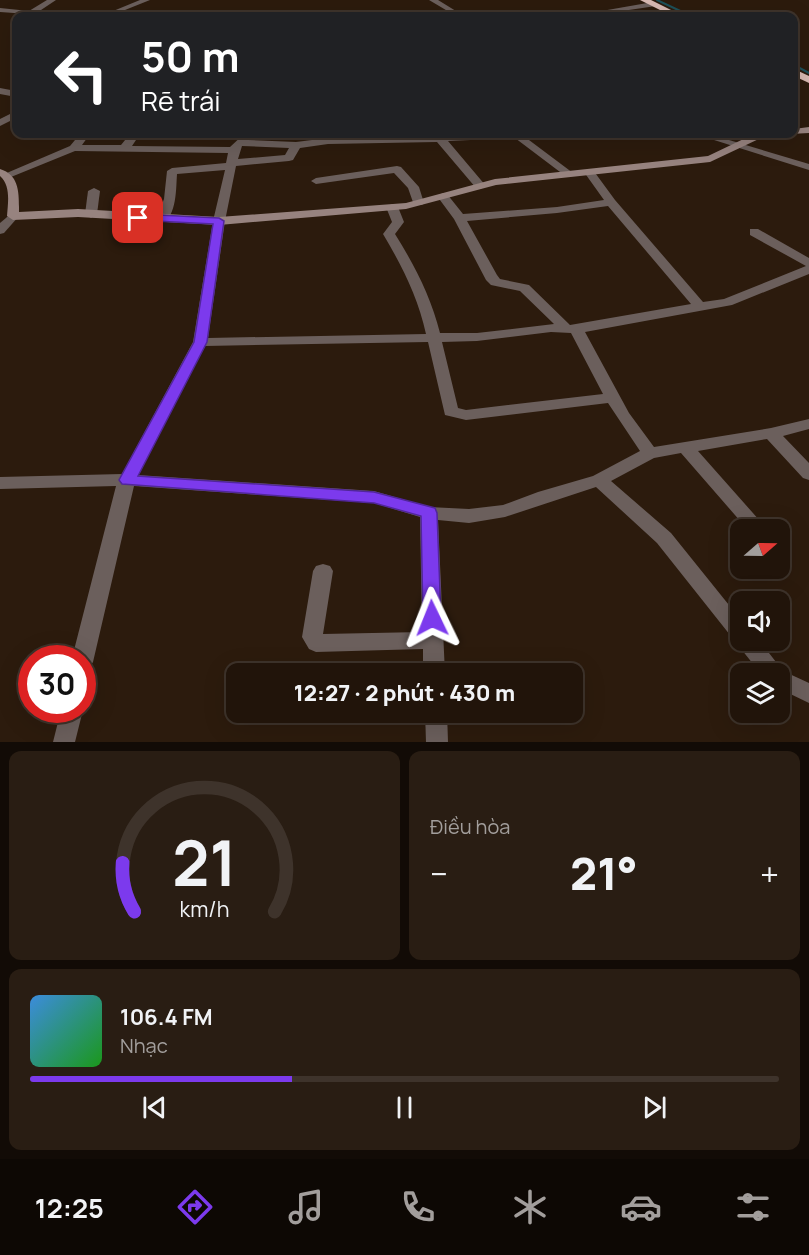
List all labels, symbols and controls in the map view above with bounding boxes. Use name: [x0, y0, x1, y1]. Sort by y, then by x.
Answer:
text: 50 m: [141, 27, 239, 85]
icon: left: [42, 36, 120, 114]
text: Rẽ trái: [141, 82, 221, 119]
pin: [112, 192, 163, 243]
icon: arrive: [121, 201, 154, 234]
north arrow: [730, 519, 790, 579]
map controls: [730, 519, 790, 723]
position arrow: [400, 586, 464, 650]
button: sound: [730, 591, 790, 651]
speed limit sign: 30: [18, 645, 96, 723]
button: layers: [730, 663, 790, 723]
text: 12:27 · 2 phút · 430 m: [294, 678, 515, 708]
text: Điều hòa: [430, 813, 510, 840]
text: 21: [172, 819, 237, 905]
text: 21°: [570, 842, 638, 904]
text: −: [430, 851, 448, 896]
text: +: [760, 851, 779, 896]
text: km/h: [180, 895, 229, 924]
text: 106.4 FM: [120, 1002, 213, 1032]
text: Nhạc: [120, 1032, 168, 1059]
icon: previous: [138, 1091, 171, 1124]
icon: pause: [388, 1091, 421, 1124]
icon: next: [638, 1091, 671, 1124]
icon: directions: [174, 1186, 216, 1228]
icon: music: [285, 1186, 327, 1228]
icon: phone: [397, 1186, 439, 1228]
icon: climate: [509, 1186, 551, 1228]
icon: car: [620, 1186, 662, 1228]
icon: filters: [732, 1186, 774, 1228]
text: 12:25: [35, 1189, 104, 1226]

